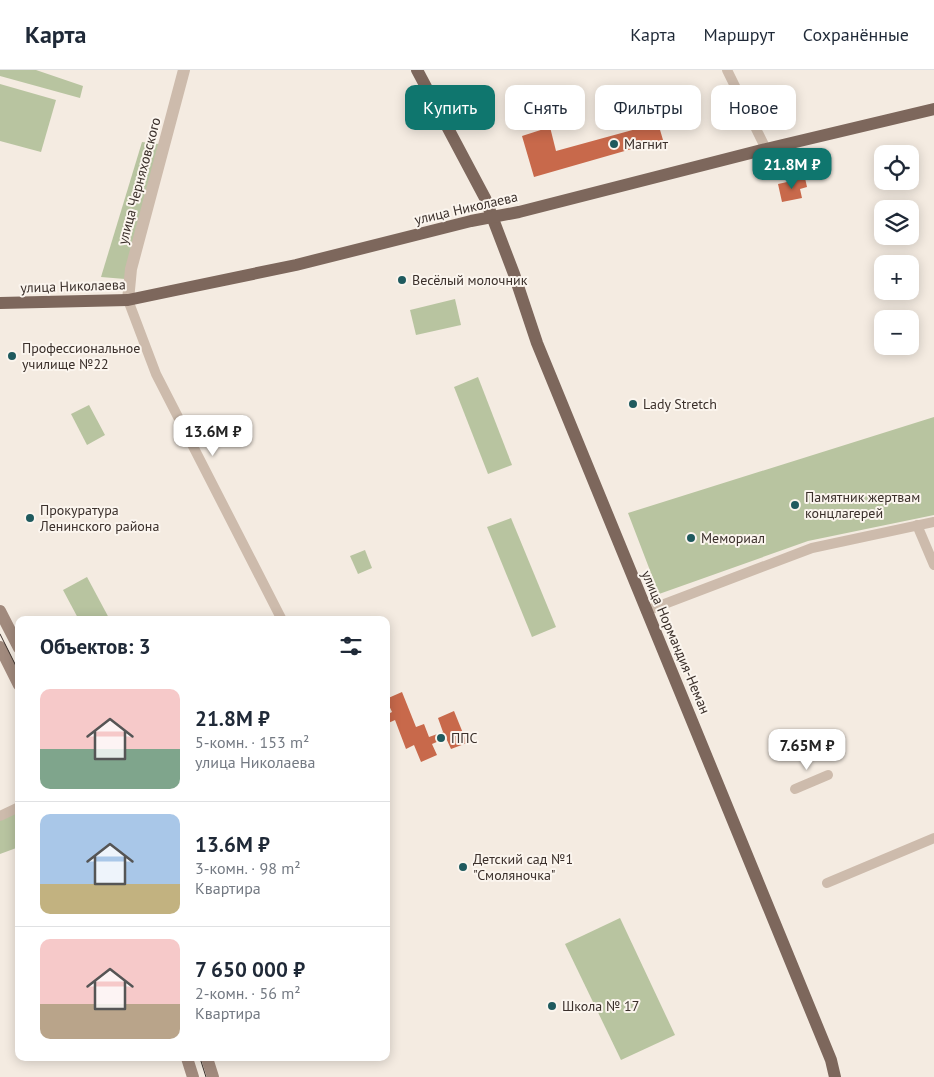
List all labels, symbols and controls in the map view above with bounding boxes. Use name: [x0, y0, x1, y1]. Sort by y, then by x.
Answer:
text: Карта: [25, 19, 87, 50]
text: Карта: [630, 23, 676, 46]
text: Маршрут: [704, 23, 775, 46]
text: Сохранённые: [803, 23, 909, 46]
chip: Купить: [405, 85, 495, 130]
chip: Снять: [505, 85, 585, 130]
chip: Фильтры: [595, 85, 701, 130]
chip: Новое: [711, 85, 796, 130]
street label: улица Черняховского: [113, 115, 165, 247]
place label: Магнит: [624, 135, 668, 153]
marker: Магнит: [608, 138, 620, 150]
map controls: [874, 145, 919, 355]
button: locate: [874, 145, 919, 190]
pin: 21.8M ₽: [746, 148, 838, 190]
text: 21.8M ₽: [763, 154, 821, 174]
street label: улица Николаева: [413, 187, 519, 229]
button: layers: [874, 200, 919, 245]
button: +: [874, 255, 919, 300]
place label: Весёлый молочник: [412, 271, 528, 289]
marker: Весёлый молочник: [396, 274, 408, 286]
street label: улица Николаева: [20, 275, 126, 297]
button: −: [874, 310, 919, 355]
place label: Профессиональное училище №22: [22, 339, 140, 373]
marker: Профессиональное училище №22: [6, 350, 18, 362]
place label: Lady Stretch: [643, 395, 717, 413]
marker: Lady Stretch: [627, 398, 639, 410]
pin: 13.6M ₽: [167, 414, 259, 457]
text: 13.6M ₽: [184, 421, 242, 441]
place label: Памятник жертвам концлагерей: [805, 488, 920, 522]
marker: Памятник жертвам концлагерей: [789, 499, 801, 511]
place label: Прокуратура Ленинского района: [39, 501, 159, 535]
marker: Прокуратура Ленинского района: [24, 512, 36, 524]
place label: Мемориал: [701, 529, 765, 547]
marker: Мемориал: [685, 532, 697, 544]
street label: улица Нормандия-Неман: [638, 567, 714, 717]
icon: filters: [337, 632, 365, 660]
text: Объектов: 3: [40, 633, 151, 660]
text: 21.8M ₽: [195, 705, 270, 732]
icon: home: [80, 709, 140, 769]
pin: 7.65M ₽: [761, 728, 853, 771]
place label: ППС: [451, 729, 477, 747]
text: 5-комн. · 153 m²: [195, 732, 309, 752]
marker: ППС: [435, 732, 447, 744]
text: 7.65M ₽: [779, 735, 835, 755]
text: улица Николаева: [195, 752, 315, 772]
text: 13.6M ₽: [195, 831, 270, 858]
icon: home: [80, 834, 140, 894]
place label: Детский сад №1 "Смоляночка": [473, 850, 573, 884]
text: 3-комн. · 98 m²: [195, 858, 301, 878]
marker: Детский сад №1 "Смоляночка": [457, 861, 469, 873]
text: Квартира: [195, 878, 261, 898]
text: 7 650 000 ₽: [195, 956, 305, 983]
icon: home: [80, 959, 140, 1019]
text: 2-комн. · 56 m²: [195, 983, 301, 1003]
place label: Школа № 17: [562, 997, 639, 1015]
marker: Школа № 17: [546, 1000, 558, 1012]
text: Квартира: [195, 1003, 261, 1023]

